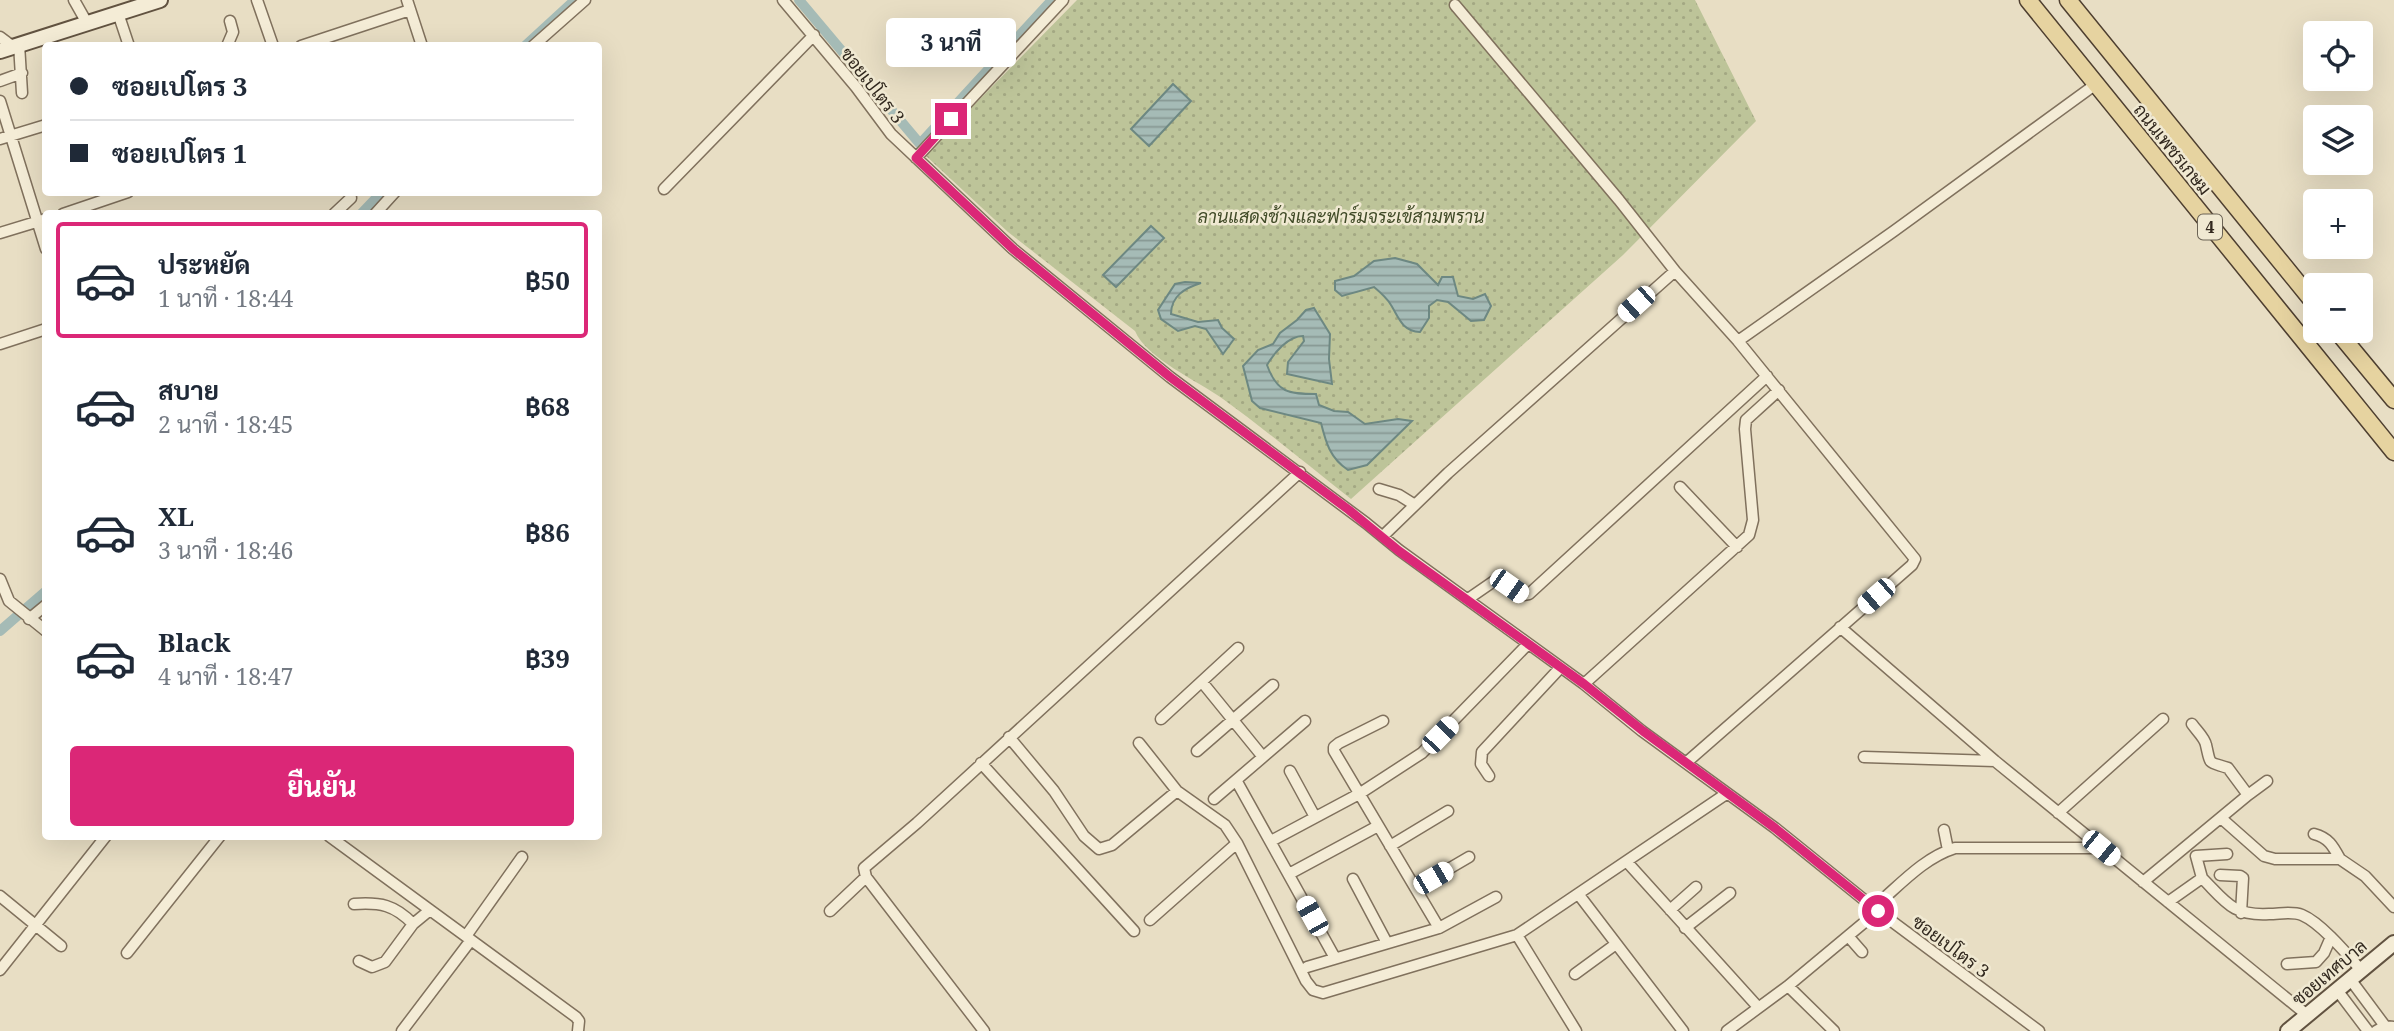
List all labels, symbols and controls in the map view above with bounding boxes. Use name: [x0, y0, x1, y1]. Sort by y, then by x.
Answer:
callout: 3 นาที: [886, 18, 1016, 66]
map controls: [2303, 21, 2373, 343]
button: locate: [2303, 21, 2373, 91]
text: 3 นาที: [920, 26, 982, 58]
street label: ซอยเปโตร 3: [836, 42, 910, 128]
text: ซอยเปโตร 3: [112, 68, 247, 104]
street label: ถนนเพชรเกษม: [2129, 98, 2217, 200]
route end: [935, 103, 967, 135]
button: layers: [2303, 105, 2373, 175]
text: ซอยเปโตร 1: [112, 135, 247, 171]
button: +: [2303, 189, 2373, 259]
park label: ลานแสดงช้างและฟาร์มจระเข้สามพราน: [1198, 204, 1485, 228]
road number: 4: [2198, 215, 2222, 240]
text: ประหยัด: [158, 246, 251, 282]
icon: car: [74, 249, 137, 312]
text: ฿50: [525, 262, 570, 298]
button: −: [2303, 273, 2373, 343]
text: 1 นาที · 18:44: [158, 282, 293, 314]
car: [1614, 282, 1659, 326]
text: สบาย: [158, 372, 219, 408]
icon: car: [74, 375, 137, 438]
text: ฿68: [525, 388, 570, 424]
text: 2 นาที · 18:45: [158, 408, 293, 440]
text: XL: [158, 498, 194, 534]
icon: car: [74, 501, 137, 564]
text: ฿86: [525, 514, 570, 550]
text: 3 นาที · 18:46: [158, 534, 293, 566]
car: [1486, 565, 1533, 607]
car: [1854, 574, 1899, 618]
text: Black: [158, 624, 231, 660]
icon: car: [74, 627, 137, 690]
text: ฿39: [525, 640, 570, 676]
text: 4 นาที · 18:47: [158, 660, 293, 692]
car: [1418, 713, 1463, 757]
button: ยืนยัน: [70, 746, 574, 826]
car: [2079, 827, 2124, 869]
car: [1410, 858, 1457, 898]
car: [1293, 893, 1332, 939]
route start: [1862, 895, 1894, 927]
street label: ซอยเปโตร 3: [1908, 909, 1994, 983]
street label: ซอยเทศบาล: [2286, 934, 2372, 1010]

